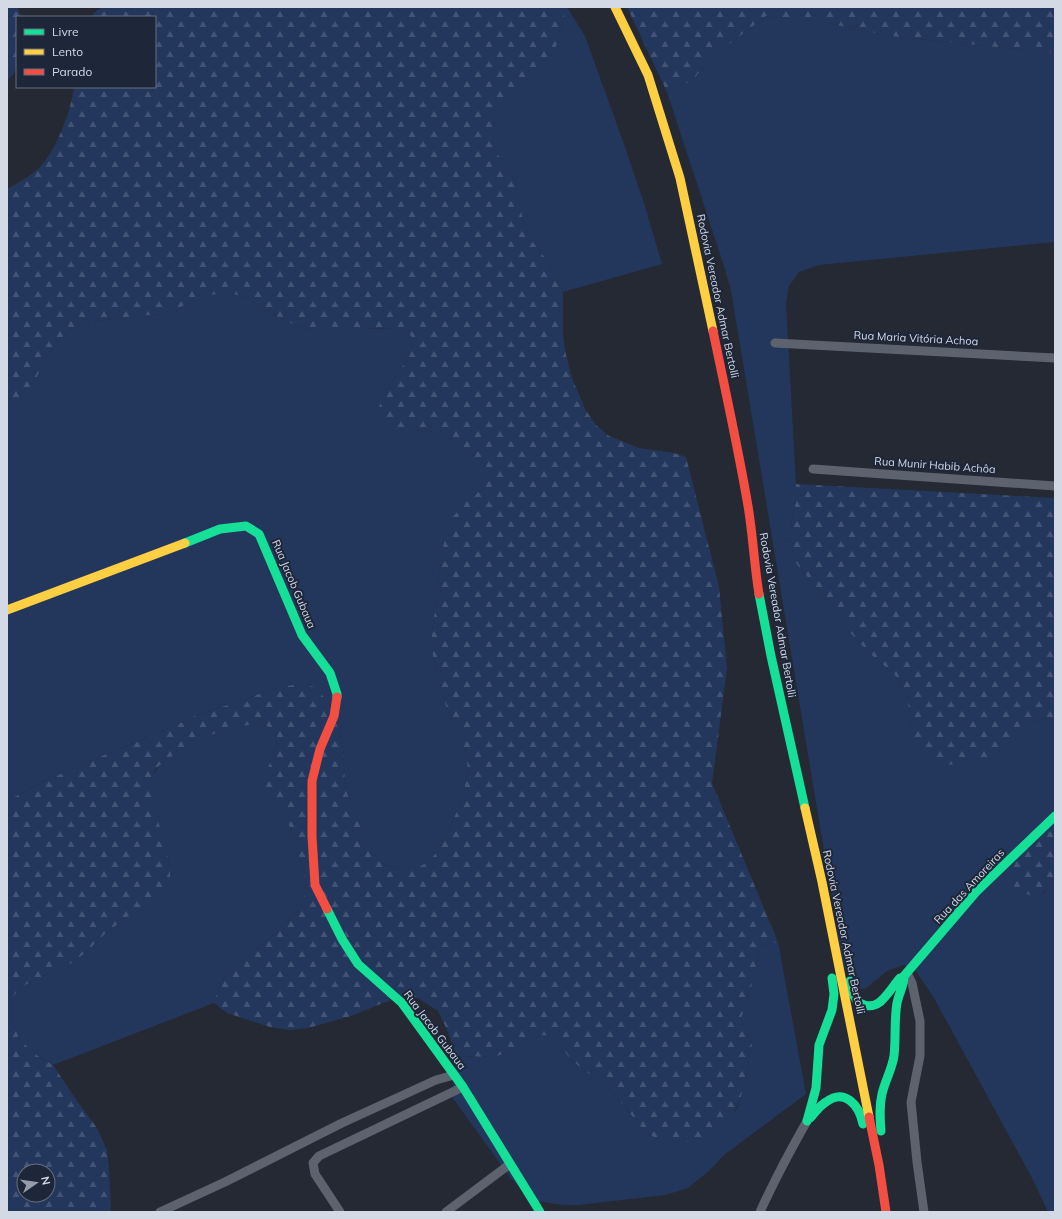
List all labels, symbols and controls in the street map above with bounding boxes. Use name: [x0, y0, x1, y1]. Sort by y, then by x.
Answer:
legend: [16, 16, 156, 88]
text: Livre: [52, 24, 79, 39]
text: Lento: [52, 44, 83, 59]
text: Parado: [52, 64, 92, 79]
street label: Rodovia Vereador Admar Bertolli: [694, 213, 742, 379]
street label: Rua Maria Vitória Achoa: [853, 328, 979, 348]
street label: Rua Munir Habib Achôa: [874, 454, 996, 476]
street label: Rodovia Vereador Admar Bertolli: [757, 531, 799, 699]
street label: Rua Jacob Gubaua: [269, 537, 319, 631]
street label: Rua das Amoreiras: [931, 846, 1007, 926]
street label: Rodovia Vereador Admar Bertolli: [820, 849, 868, 1015]
street label: Rua Jacob Gubaua: [401, 988, 469, 1072]
north arrow: [16, 1163, 56, 1203]
text: N: [38, 1175, 53, 1186]

